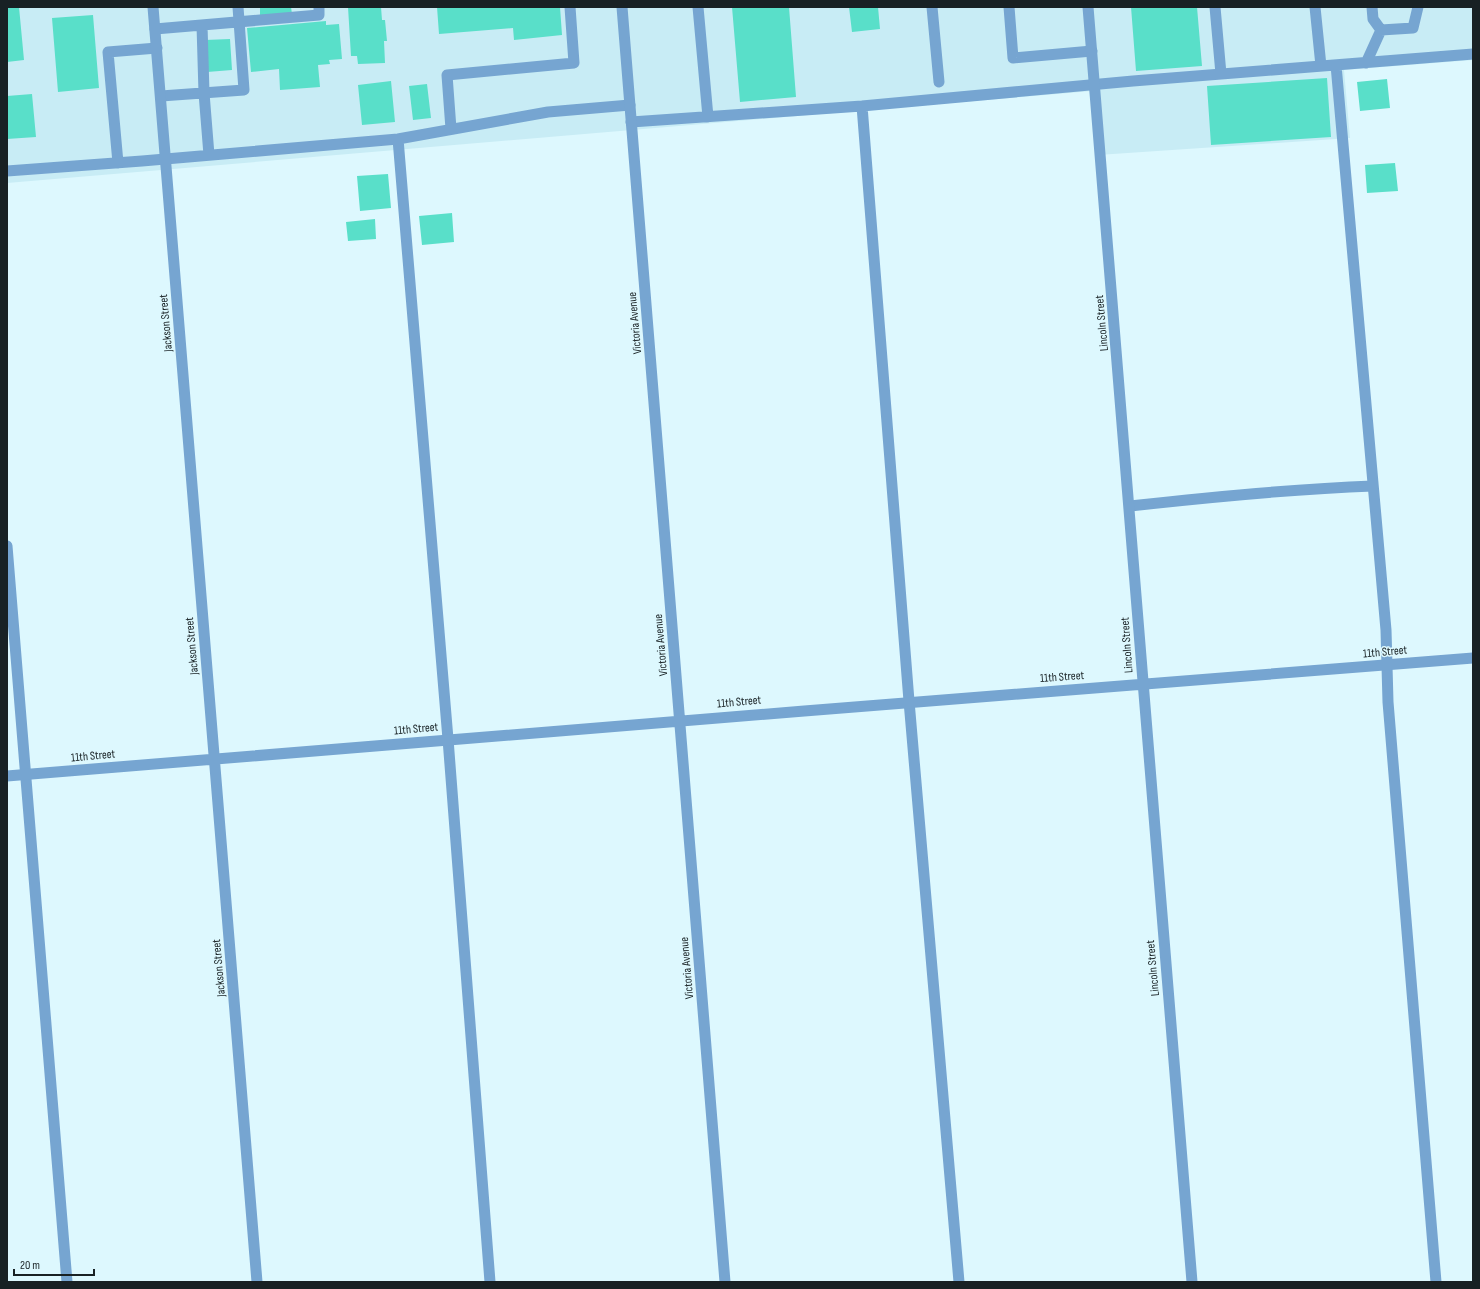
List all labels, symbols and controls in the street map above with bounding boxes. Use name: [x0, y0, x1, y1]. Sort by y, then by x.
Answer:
street label: Victoria Avenue: [625, 291, 645, 355]
street label: Jackson Street: [156, 293, 176, 354]
street label: Lincoln Street: [1092, 294, 1112, 352]
street label: Victoria Avenue: [651, 613, 671, 677]
street label: Jackson Street: [182, 616, 202, 677]
street label: Lincoln Street: [1118, 616, 1136, 674]
street label: 11th Street: [1362, 643, 1408, 661]
street label: 11th Street: [1039, 668, 1085, 686]
street label: 11th Street: [716, 693, 762, 711]
street label: 11th Street: [393, 720, 439, 738]
street label: 11th Street: [70, 747, 116, 765]
street label: Victoria Avenue: [677, 936, 697, 1000]
street label: Jackson Street: [209, 938, 229, 999]
street label: Lincoln Street: [1143, 939, 1163, 997]
scale bar: [14, 1251, 94, 1277]
text: 20 m: [20, 1258, 40, 1273]

